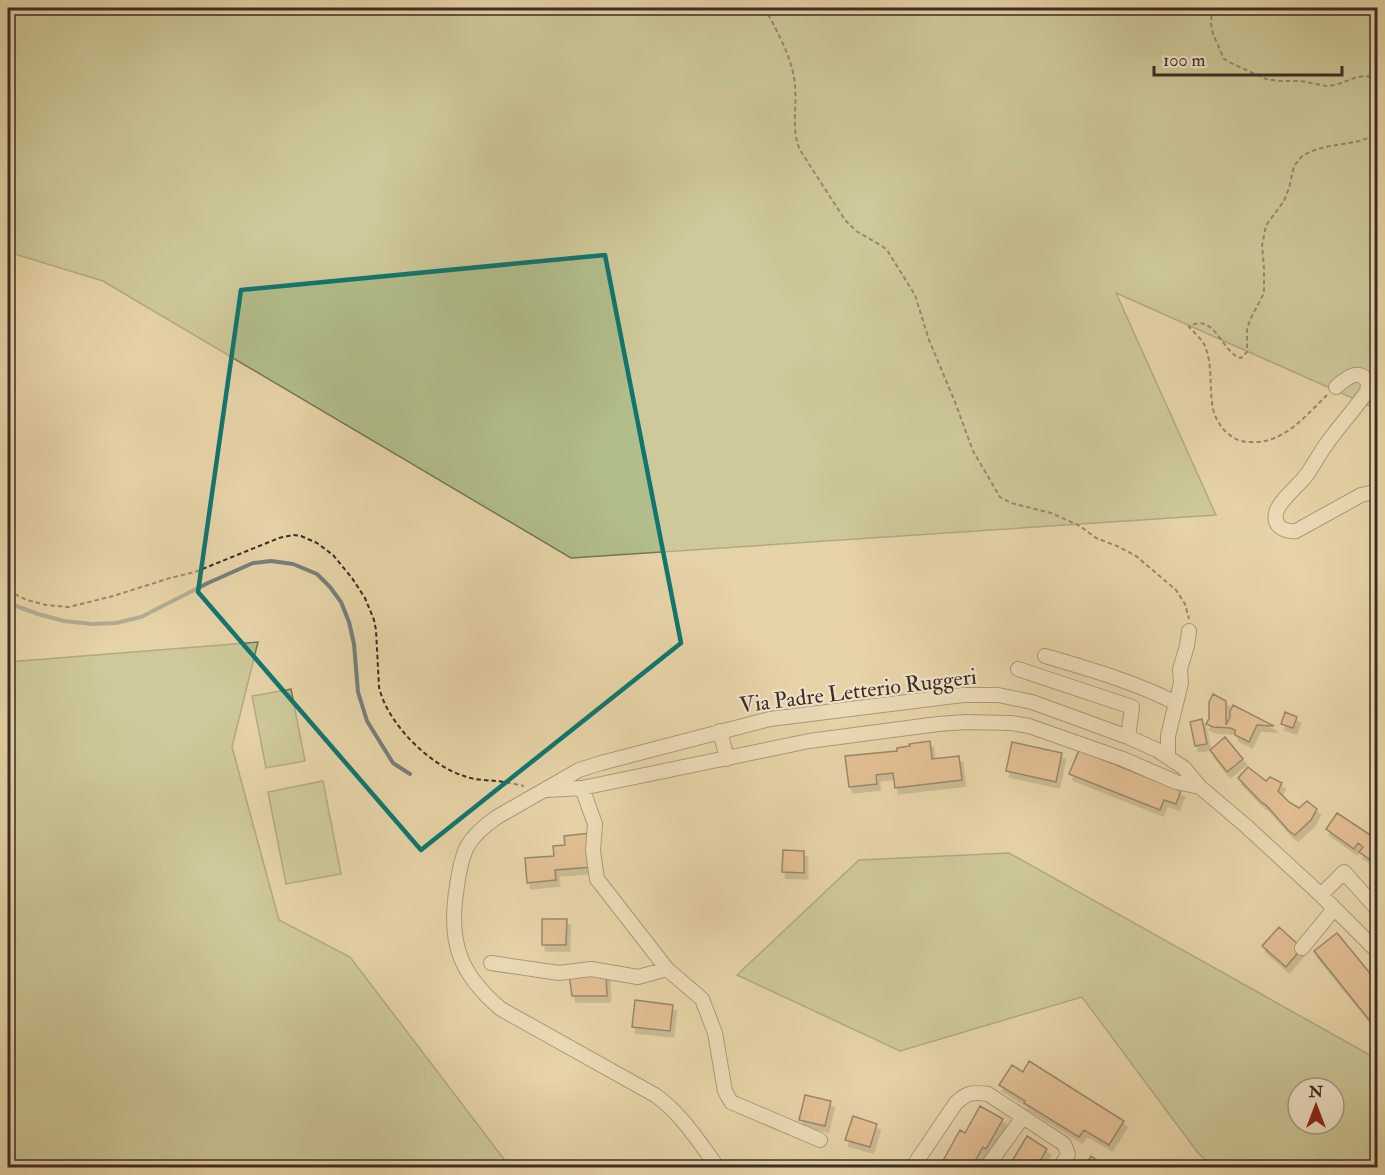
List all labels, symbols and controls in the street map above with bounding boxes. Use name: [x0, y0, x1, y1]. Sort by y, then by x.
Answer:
scale bar: [1154, 39, 1342, 77]
text: 100 m: [1163, 49, 1206, 72]
street label: Via Padre Letterio Ruggeri: [738, 663, 978, 719]
north arrow: [1286, 1076, 1346, 1136]
text: N: [1308, 1082, 1324, 1102]

